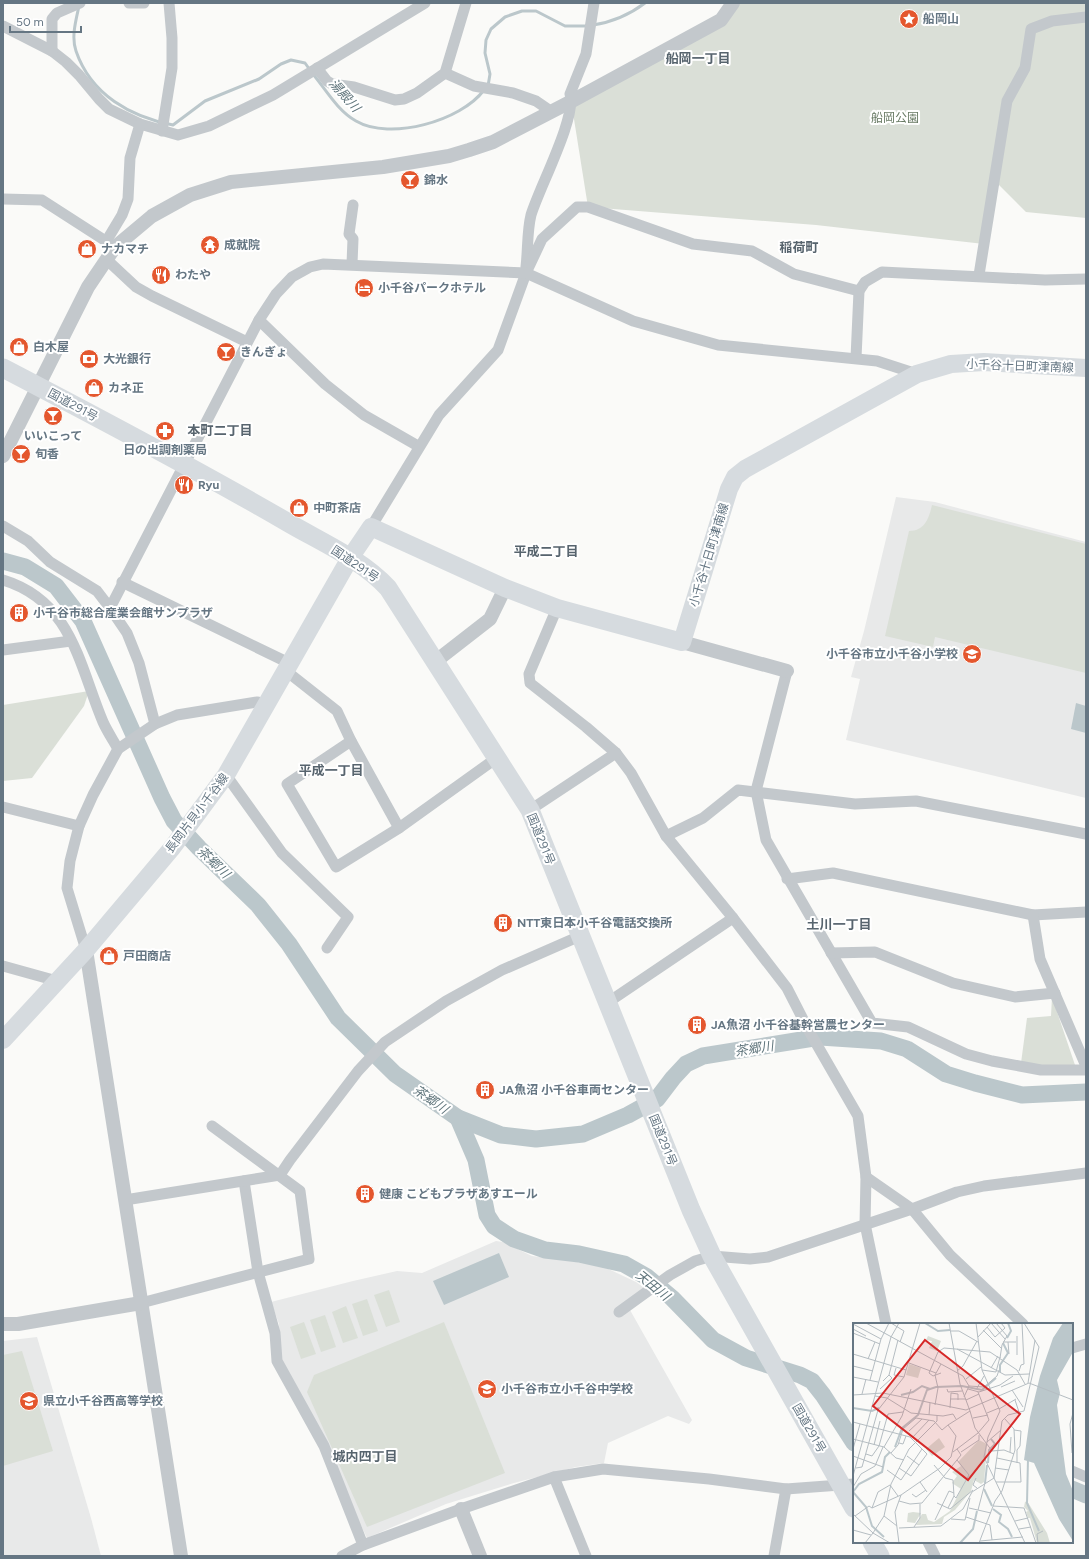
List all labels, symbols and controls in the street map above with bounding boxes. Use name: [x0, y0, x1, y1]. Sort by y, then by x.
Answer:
scale bar: [10, 8, 81, 34]
place icon: 船岡山: [898, 8, 920, 30]
place label: 船岡山: [923, 12, 959, 26]
text: 50 m: [16, 15, 44, 29]
district label: 船岡一丁目: [665, 51, 731, 66]
water label: 湯殿川: [326, 76, 365, 116]
park label: 船岡公園: [871, 111, 919, 125]
bar icon: 錦水: [399, 169, 421, 191]
place label: 錦水: [423, 173, 448, 187]
temple icon: 成就院: [199, 234, 221, 256]
shop icon: ナカマチ: [76, 238, 98, 260]
place label: 成就院: [224, 238, 260, 252]
district label: 稲荷町: [779, 240, 819, 255]
place label: ナカマチ: [101, 242, 149, 256]
restaurant icon: わたや: [150, 264, 172, 286]
place label: わたや: [175, 268, 211, 282]
hotel icon: 小千谷パークホテル: [353, 277, 375, 299]
place label: 小千谷パークホテル: [378, 281, 486, 295]
shop icon: 白木屋: [8, 336, 30, 358]
place label: 白木屋: [33, 340, 69, 354]
bar icon: きんぎょ: [215, 341, 237, 363]
place label: きんぎょ: [240, 345, 287, 359]
bank icon: 大光銀行: [78, 348, 100, 370]
place label: 大光銀行: [103, 352, 151, 366]
street label: 小千谷十日町津南線: [966, 357, 1074, 375]
shop icon: カネ正: [83, 377, 105, 399]
place label: カネ正: [108, 381, 144, 395]
street label: 国道291号: [46, 386, 100, 424]
bar icon: いいこって: [42, 405, 64, 427]
pharmacy icon: 日の出調剤薬局: [154, 420, 176, 442]
district label: 本町二丁目: [187, 423, 253, 438]
place label: いいこって: [24, 429, 82, 443]
bar icon: 旬香: [10, 443, 32, 465]
place label: 日の出調剤薬局: [123, 443, 207, 457]
place label: 旬香: [35, 447, 59, 461]
restaurant icon: Ryu: [173, 474, 195, 496]
place label: Ryu: [198, 478, 219, 492]
shop icon: 中町茶店: [288, 497, 310, 519]
place label: 中町茶店: [313, 501, 361, 515]
street label: 小千谷十日町津南線: [687, 501, 731, 609]
street label: 国道291号: [329, 543, 381, 585]
district label: 平成二丁目: [513, 544, 579, 559]
building icon: 小千谷市総合産業会館サンプラザ: [8, 602, 30, 624]
place label: 小千谷市総合産業会館サンプラザ: [33, 606, 213, 620]
school or university icon: 小千谷市立小千谷小学校: [961, 643, 983, 665]
place label: 小千谷市立小千谷小学校: [826, 647, 958, 661]
district label: 平成一丁目: [298, 763, 364, 778]
street label: 長岡片貝小千谷線: [163, 770, 231, 856]
street label: 国道291号: [524, 811, 558, 867]
water label: 茶郷川: [194, 843, 234, 883]
building icon: NTT東日本小千谷電話交換所: [492, 912, 514, 934]
place label: NTT東日本小千谷電話交換所: [517, 916, 672, 930]
district label: 土川一丁目: [806, 917, 872, 932]
shop icon: 戸田商店: [98, 945, 120, 967]
place label: 戸田商店: [123, 949, 171, 963]
building icon: JA魚沼 小千谷基幹営農センター: [686, 1014, 708, 1036]
place label: JA魚沼 小千谷基幹営農センター: [711, 1018, 885, 1032]
water label: 茶郷川: [734, 1038, 776, 1059]
building icon: JA魚沼 小千谷車両センター: [474, 1079, 496, 1101]
water label: 茶郷川: [410, 1082, 453, 1118]
place label: JA魚沼 小千谷車両センター: [499, 1083, 649, 1097]
street label: 国道291号: [646, 1112, 680, 1168]
building icon: 健康 こどもプラザあすエール: [354, 1183, 376, 1205]
place label: 健康 こどもプラザあすエール: [379, 1187, 538, 1201]
water label: 天田川: [633, 1267, 674, 1305]
inset map: [853, 1323, 1073, 1543]
school or university icon: 小千谷市立小千谷中学校: [476, 1378, 498, 1400]
place label: 小千谷市立小千谷中学校: [501, 1382, 633, 1396]
school or university icon: 県立小千谷西高等学校: [18, 1390, 40, 1412]
place label: 県立小千谷西高等学校: [43, 1394, 163, 1408]
street label: 国道291号: [789, 1401, 829, 1455]
district label: 城内四丁目: [332, 1449, 398, 1464]

